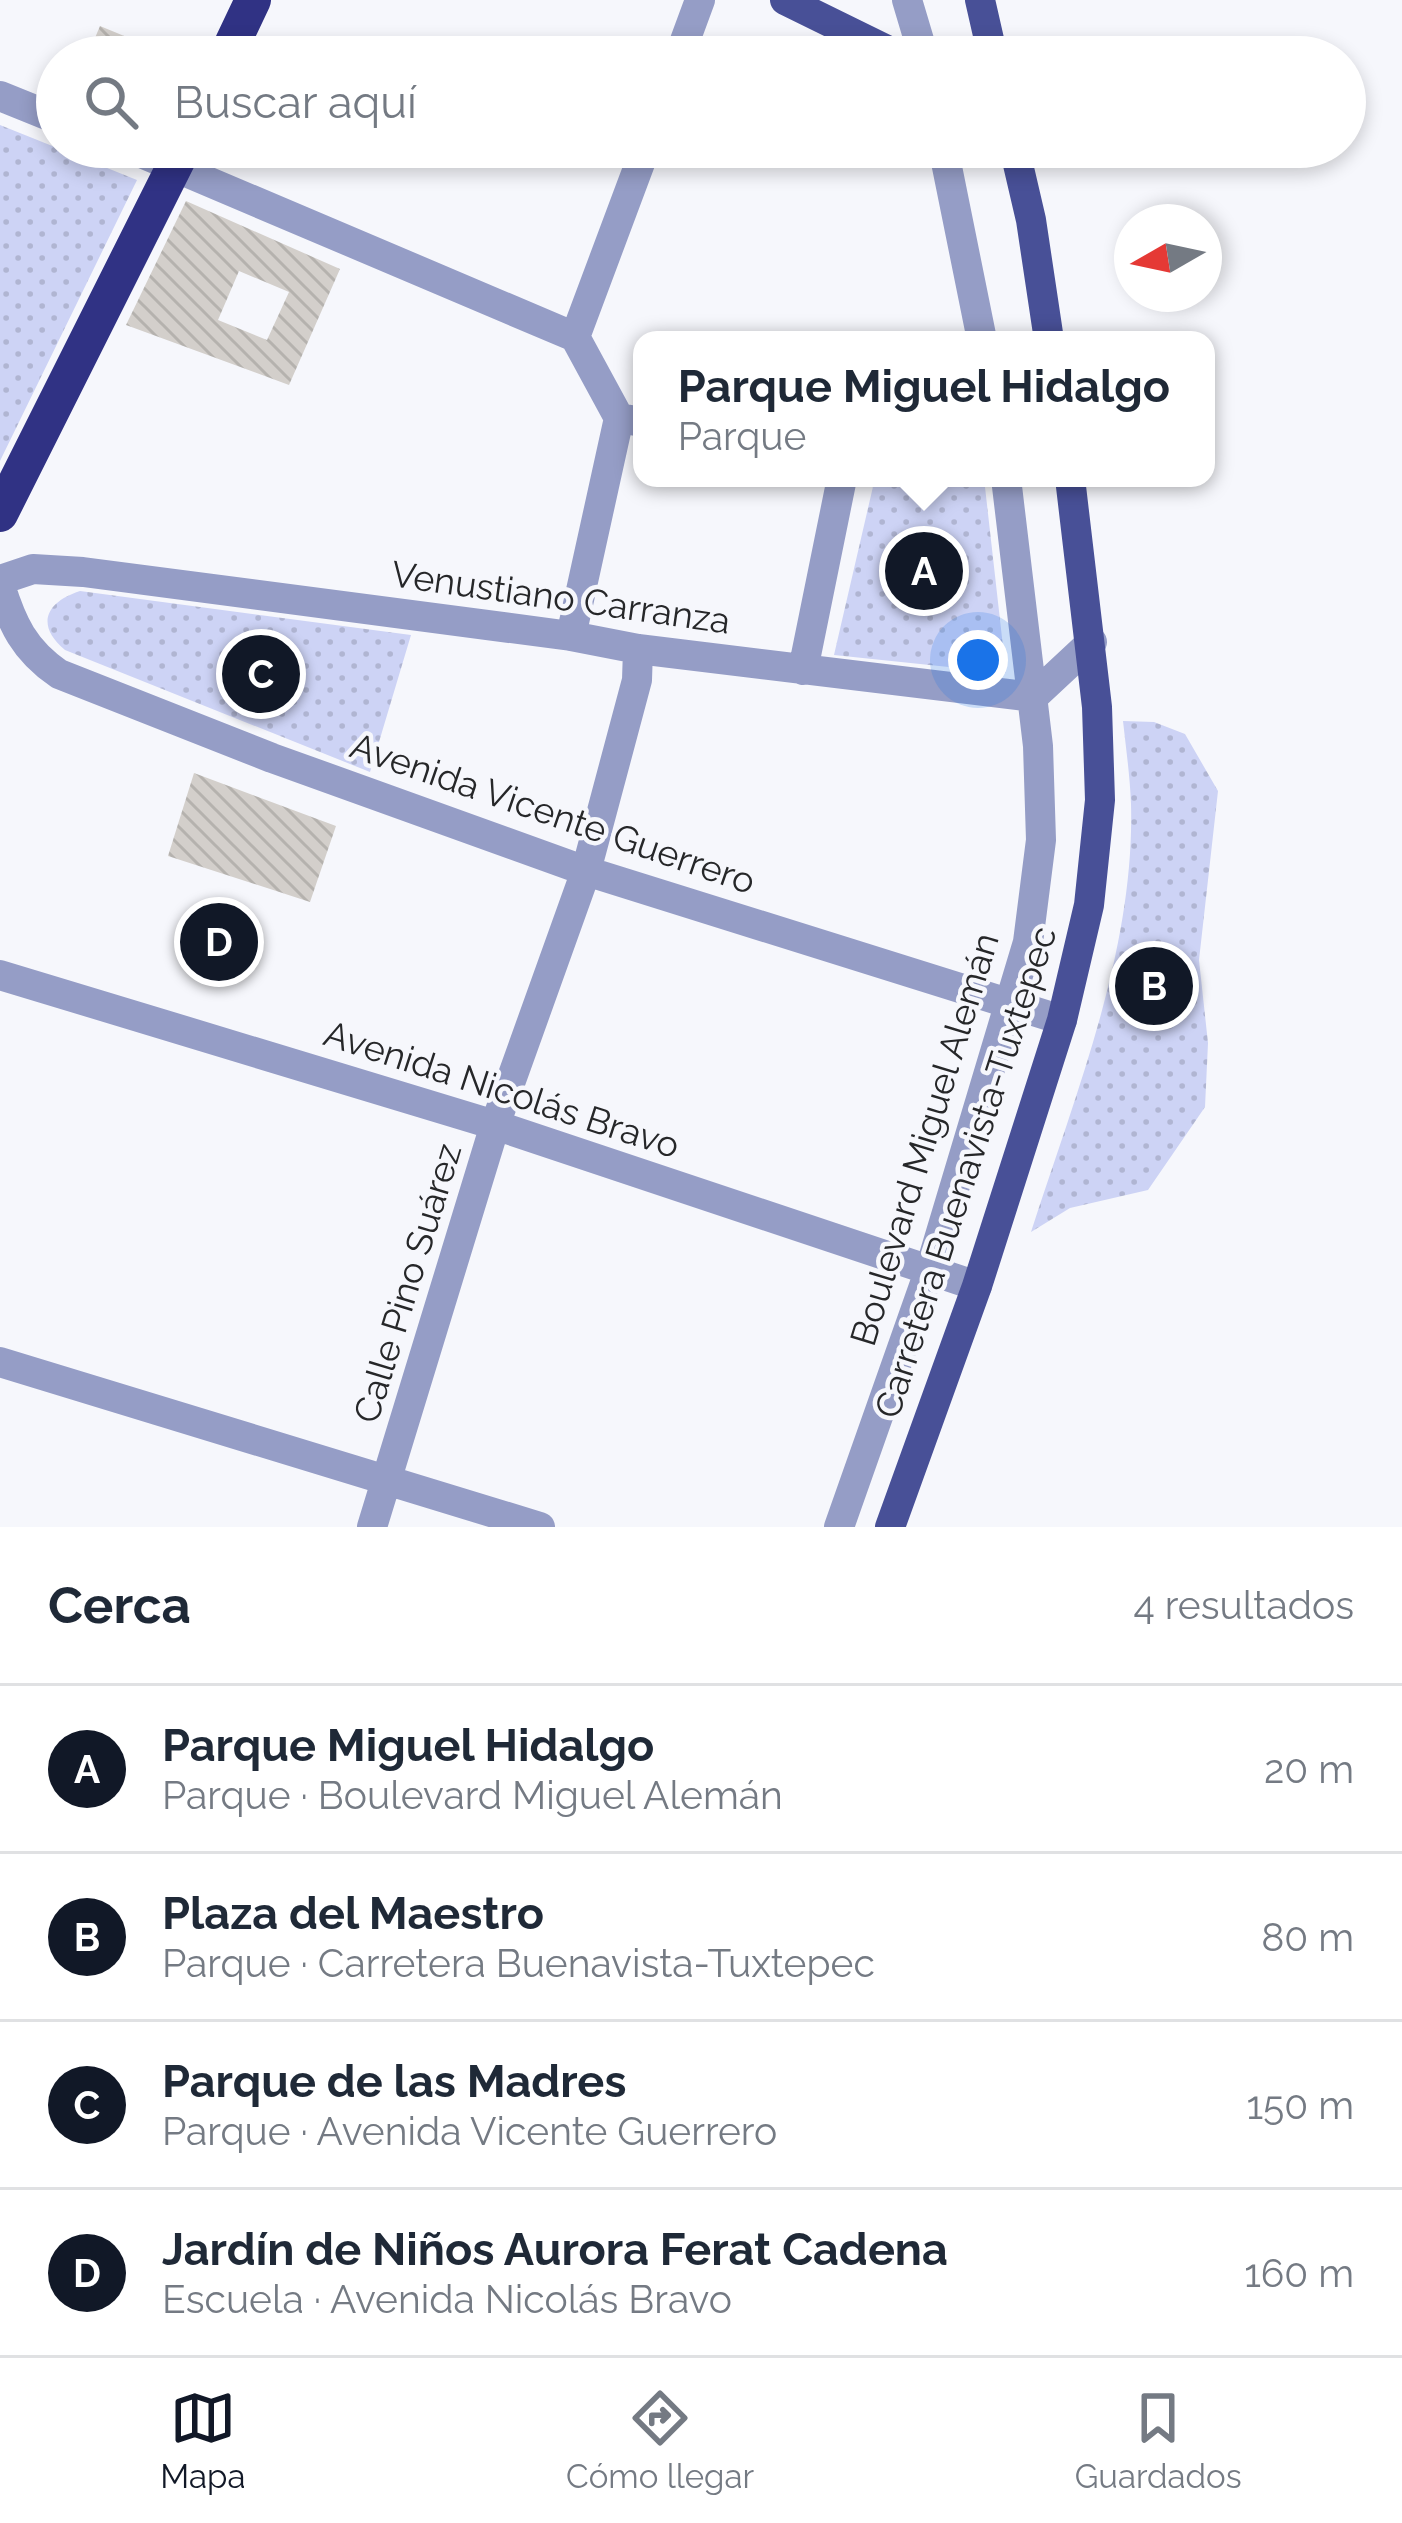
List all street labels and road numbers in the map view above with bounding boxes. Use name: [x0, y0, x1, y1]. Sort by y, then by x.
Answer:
street label: Venustiano Carranza: [389, 552, 733, 642]
street label: Avenida Vicente Guerrero: [345, 724, 761, 902]
street label: Carretera Buenavista-Tuxtepec: [866, 921, 1064, 1423]
street label: Boulevard Miguel Alemán: [841, 928, 1007, 1350]
street label: Avenida Nicolás Bravo: [319, 1012, 685, 1166]
street label: Calle Pino Suárez: [345, 1138, 469, 1428]

